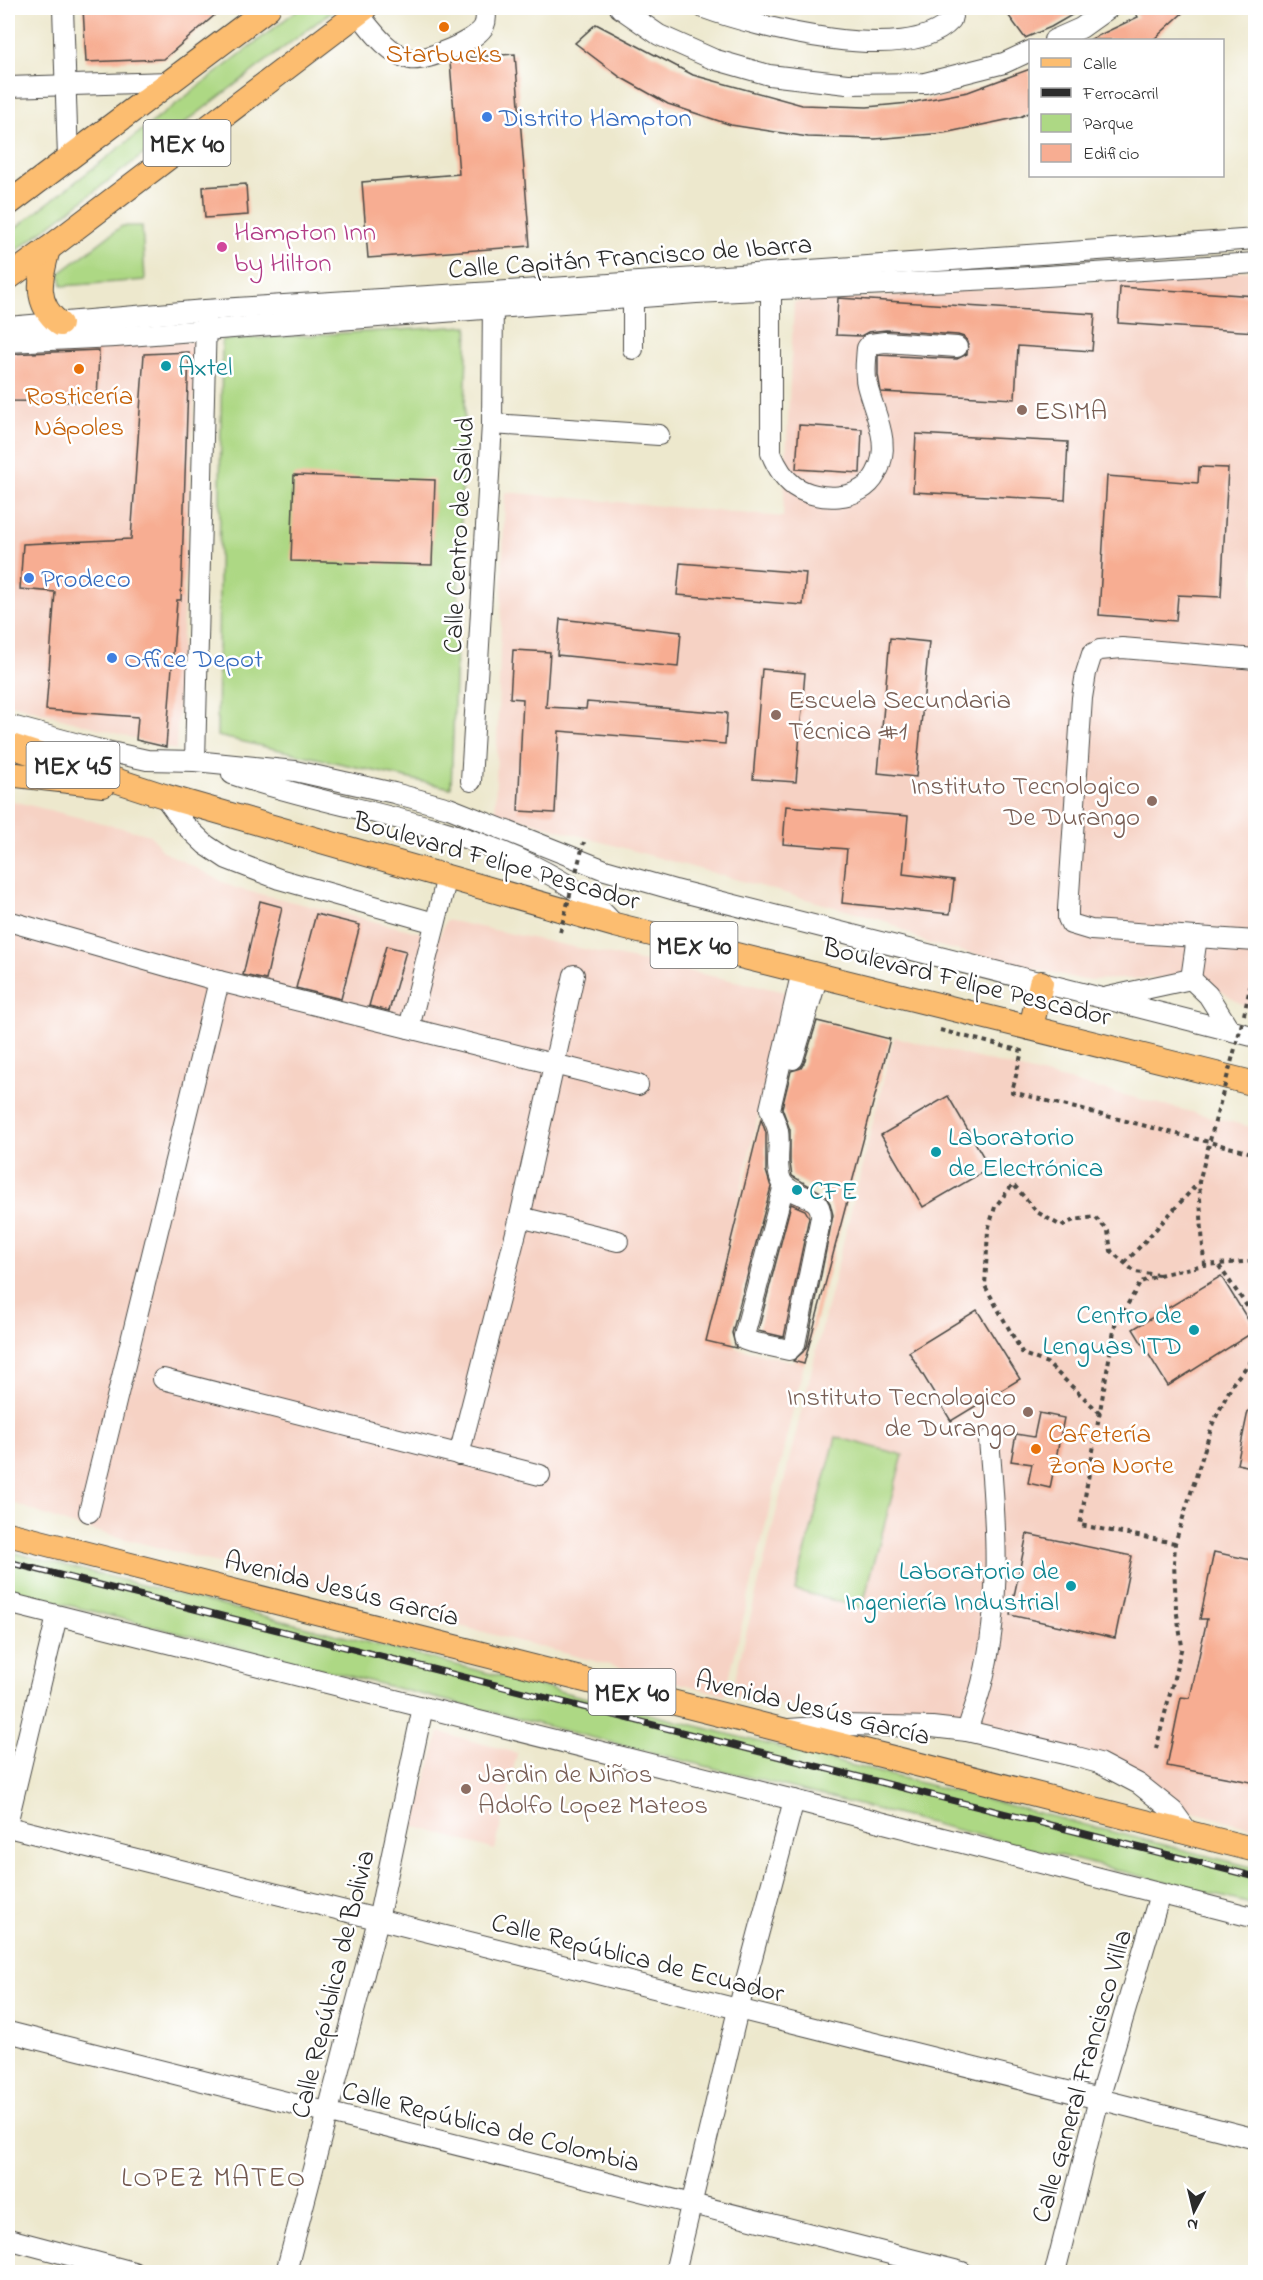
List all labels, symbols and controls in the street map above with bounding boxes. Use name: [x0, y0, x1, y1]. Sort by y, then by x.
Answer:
marker: Starbucks: [437, 20, 451, 34]
place label: Starbucks: [386, 36, 502, 75]
legend: [1029, 39, 1224, 177]
text: Calle: [1083, 52, 1118, 78]
text: Ferrocarril: [1082, 82, 1158, 108]
place label: Distrito Hampton: [498, 100, 692, 139]
marker: Distrito Hampton: [480, 110, 494, 124]
text: Parque: [1083, 112, 1134, 138]
road number: MEX 40: [144, 120, 231, 166]
text: Edificio: [1083, 142, 1139, 168]
place label: Hampton Inn by Hilton: [234, 214, 376, 284]
street label: Calle Capitán Francisco de Ibarra: [447, 226, 813, 291]
marker: Hampton Inn by Hilton: [215, 240, 229, 254]
place label: Axtel: [178, 349, 232, 388]
marker: Axtel: [159, 359, 173, 373]
marker: Rosticería Nápoles: [72, 362, 86, 376]
place label: Rosticería Nápoles: [25, 378, 133, 448]
place label: ESIMA: [1034, 393, 1107, 432]
marker: ESIMA: [1015, 403, 1029, 417]
street label: Calle Centro de Salud: [435, 416, 486, 654]
place label: Prodeco: [41, 561, 131, 600]
marker: Prodeco: [22, 571, 36, 585]
place label: Office Depot: [124, 641, 263, 680]
marker: Office Depot: [105, 651, 119, 665]
place label: Escuela Secundaria Técnica #1: [788, 682, 1011, 752]
marker: Escuela Secundaria Técnica #1: [769, 708, 783, 722]
road number: MEX 45: [26, 742, 119, 788]
place label: Instituto Tecnologico De Durango: [911, 768, 1140, 838]
marker: Instituto Tecnologico De Durango: [1145, 794, 1159, 808]
street label: Boulevard Felipe Pescador: [348, 803, 645, 922]
road number: MEX 40: [650, 922, 738, 968]
street label: Boulevard Felipe Pescador: [817, 928, 1115, 1038]
place label: Laboratorio de Electrónica: [948, 1119, 1103, 1189]
marker: Laboratorio de Electrónica: [929, 1145, 943, 1159]
place label: CFE: [809, 1173, 858, 1212]
marker: CFE: [790, 1183, 804, 1197]
place label: Centro de Lenguas ITD: [1042, 1297, 1183, 1367]
marker: Centro de Lenguas ITD: [1187, 1323, 1201, 1337]
place label: Instituto Tecnologico de Durango: [787, 1379, 1016, 1449]
marker: Instituto Tecnologico de Durango: [1021, 1405, 1035, 1419]
place label: Cafetería Zona Norte: [1048, 1416, 1175, 1486]
marker: Cafetería Zona Norte: [1029, 1442, 1043, 1456]
street label: Avenida Jesús García: [220, 1542, 463, 1638]
place label: Laboratorio de Ingeniería Industrial: [845, 1553, 1060, 1623]
marker: Laboratorio de Ingeniería Industrial: [1064, 1579, 1078, 1593]
street label: Avenida Jesús García: [691, 1661, 934, 1757]
road number: MEX 40: [588, 1669, 676, 1715]
place label: Jardin de Niños Adolfo Lopez Mateos: [478, 1756, 708, 1826]
marker: Jardin de Niños Adolfo Lopez Mateos: [459, 1782, 473, 1796]
street label: Calle República de Bolivia: [282, 1846, 387, 2123]
street label: Calle República de Ecuador: [487, 1904, 788, 2015]
street label: Calle General Francisco Villa: [1023, 1925, 1144, 2228]
street label: Calle República de Colombia: [337, 2073, 643, 2184]
district label: LOPEZ MATEO: [121, 2159, 307, 2200]
north arrow: [1164, 2181, 1224, 2241]
text: N: [1185, 2211, 1199, 2236]

